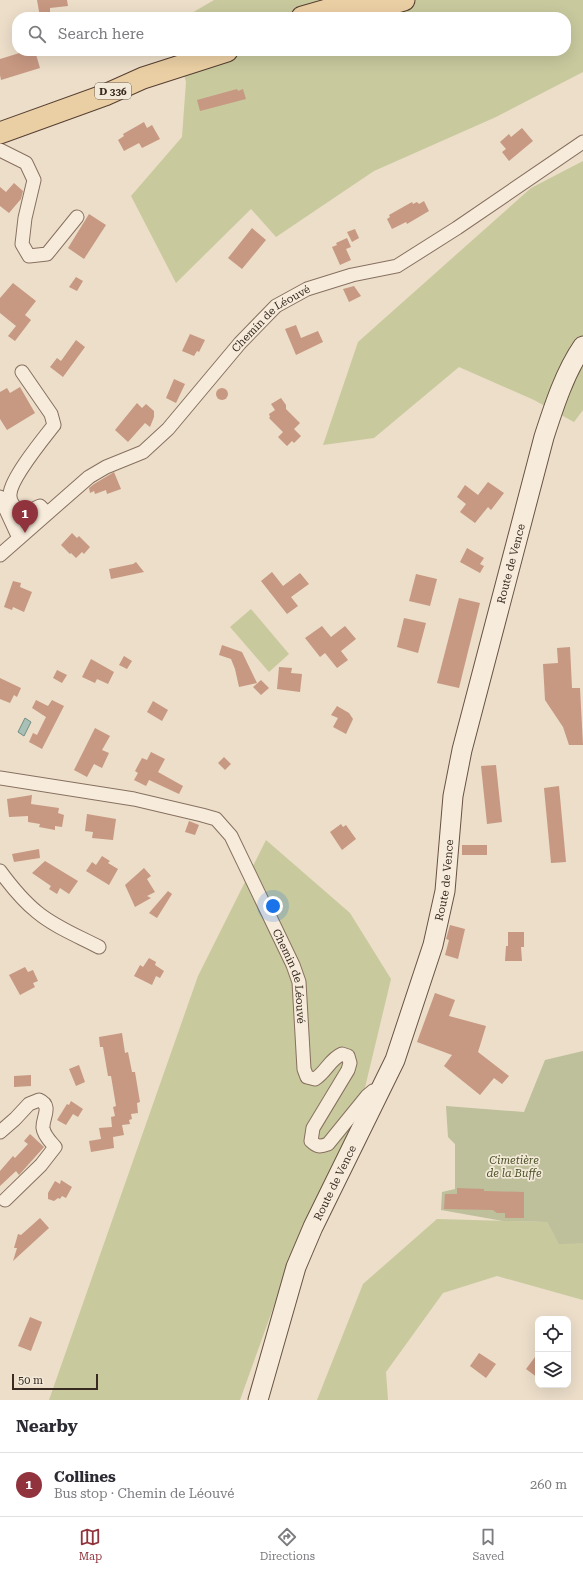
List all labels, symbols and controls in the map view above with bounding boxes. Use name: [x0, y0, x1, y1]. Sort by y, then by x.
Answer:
search box: [12, 12, 571, 56]
icon: search: [26, 23, 48, 45]
text: Search here: [58, 25, 144, 43]
road number: D 336: [95, 83, 131, 99]
street label: Chemin de Léouvé: [229, 283, 313, 355]
pin: 1: [12, 500, 38, 533]
street label: Route de Vence: [495, 522, 528, 605]
street label: Route de Vence: [433, 839, 456, 922]
your location: [263, 896, 283, 916]
street label: Chemin de Léouvé: [270, 927, 307, 1024]
street label: Route de Vence: [311, 1143, 359, 1223]
park label: Cimetière de la Buffe: [486, 1154, 542, 1180]
map controls: [535, 1316, 571, 1388]
button: locate: [535, 1316, 571, 1352]
button: layers: [535, 1352, 571, 1388]
scale bar: [12, 1372, 98, 1391]
text: 50 m: [18, 1374, 43, 1387]
text: Nearby: [16, 1416, 78, 1436]
text: Collines: [54, 1468, 116, 1486]
text: 1: [25, 1477, 33, 1492]
text: 260 m: [530, 1477, 567, 1492]
text: Bus stop · Chemin de Léouvé: [54, 1486, 235, 1501]
tab: Map: [79, 1526, 102, 1563]
tab: Directions: [260, 1526, 315, 1563]
tab: Saved: [472, 1526, 504, 1563]

